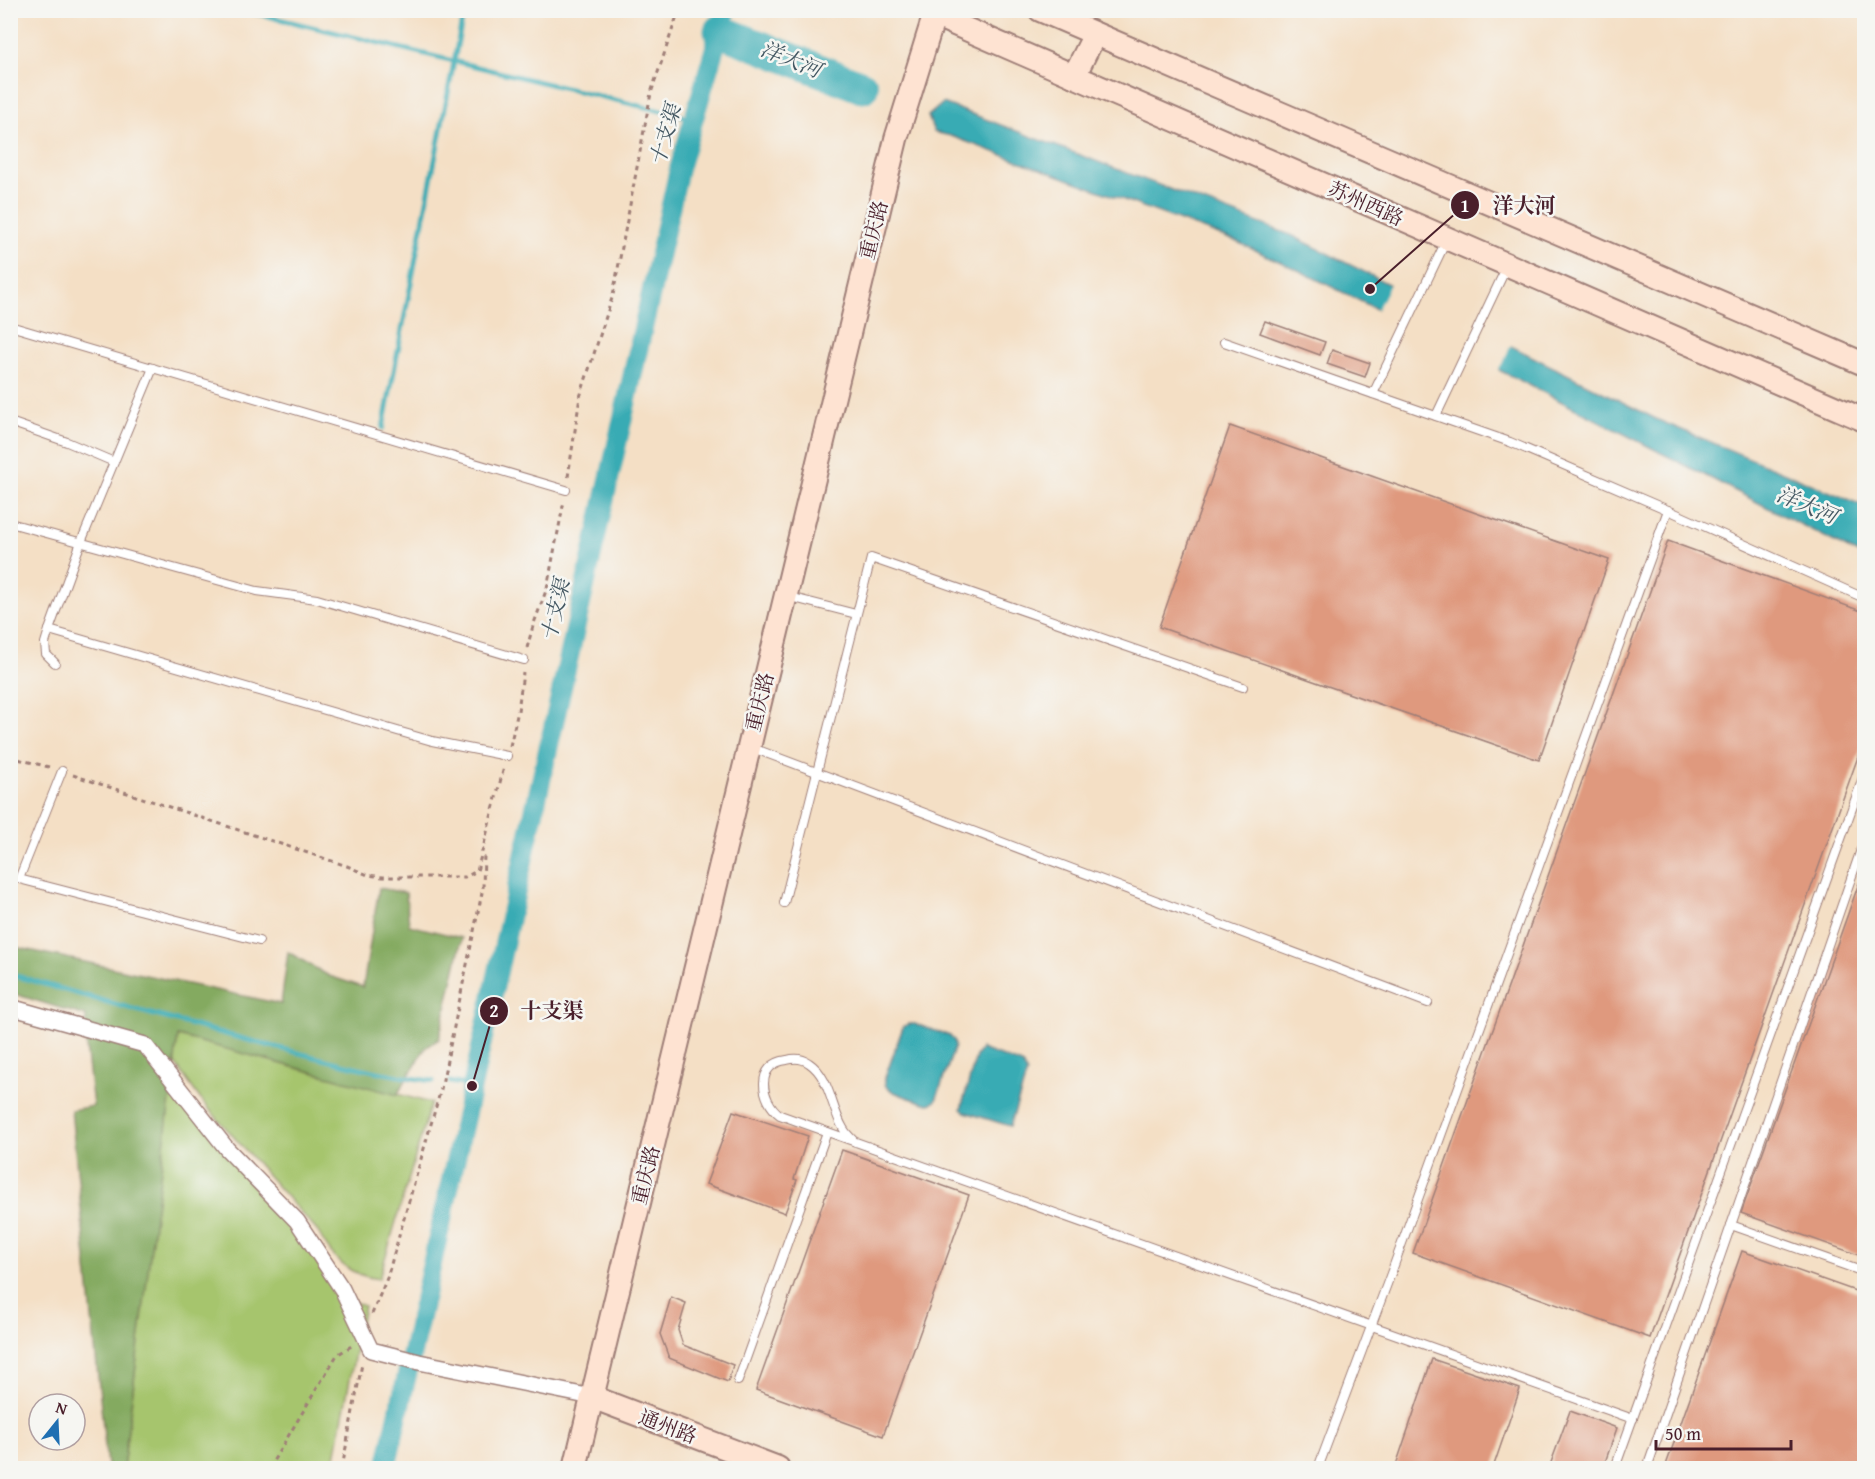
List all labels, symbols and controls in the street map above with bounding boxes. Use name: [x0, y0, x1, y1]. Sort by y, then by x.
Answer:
water label: 洋大河: [756, 33, 830, 87]
water label: 十支渠: [641, 98, 689, 170]
street label: 苏州西路: [1324, 173, 1408, 233]
callout: 洋大河: [1450, 186, 1567, 225]
text: 洋大河: [1493, 190, 1556, 221]
text: 1: [1460, 192, 1470, 219]
street label: 重庆路: [852, 197, 894, 263]
water label: 洋大河: [1772, 478, 1846, 533]
water label: 十支渠: [533, 573, 578, 644]
street label: 重庆路: [738, 669, 780, 735]
callout: 十支渠: [479, 991, 596, 1030]
text: 十支渠: [521, 995, 584, 1026]
text: 2: [489, 997, 499, 1024]
street label: 重庆路: [624, 1142, 666, 1208]
north arrow: [27, 1392, 87, 1452]
text: N: [53, 1395, 71, 1421]
street label: 通州路: [635, 1402, 701, 1450]
scale bar: [1656, 1413, 1791, 1451]
text: 50 m: [1665, 1420, 1701, 1447]

